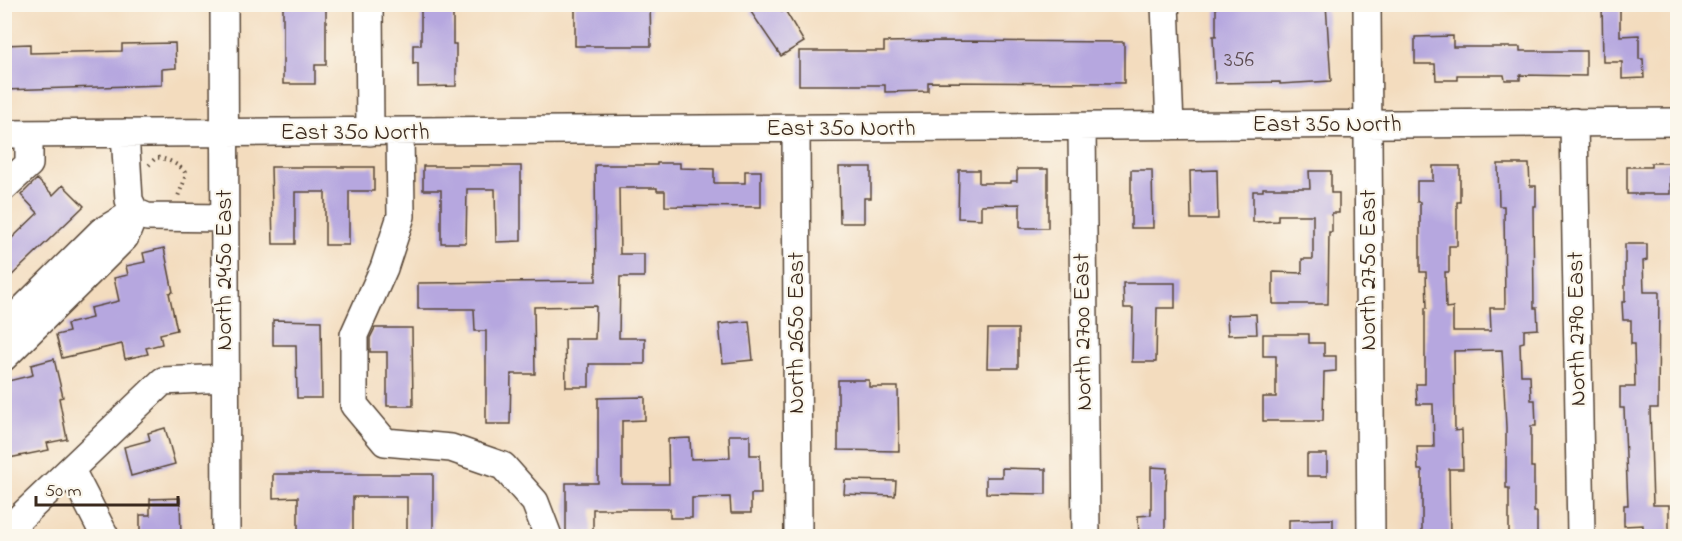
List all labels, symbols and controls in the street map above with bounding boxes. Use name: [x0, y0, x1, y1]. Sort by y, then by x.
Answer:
house number: 356: [1224, 46, 1254, 76]
street label: East 350 North: [1252, 108, 1402, 143]
street label: East 350 North: [766, 112, 916, 147]
street label: East 350 North: [280, 116, 430, 151]
street label: North 2450 East: [208, 189, 243, 351]
street label: North 2750 East: [1352, 189, 1387, 351]
street label: North 2790 East: [1559, 251, 1597, 407]
street label: North 2650 East: [780, 252, 815, 414]
street label: North 2700 East: [1065, 253, 1103, 411]
scale bar: [36, 469, 178, 507]
text: 50 m: [45, 479, 82, 505]

